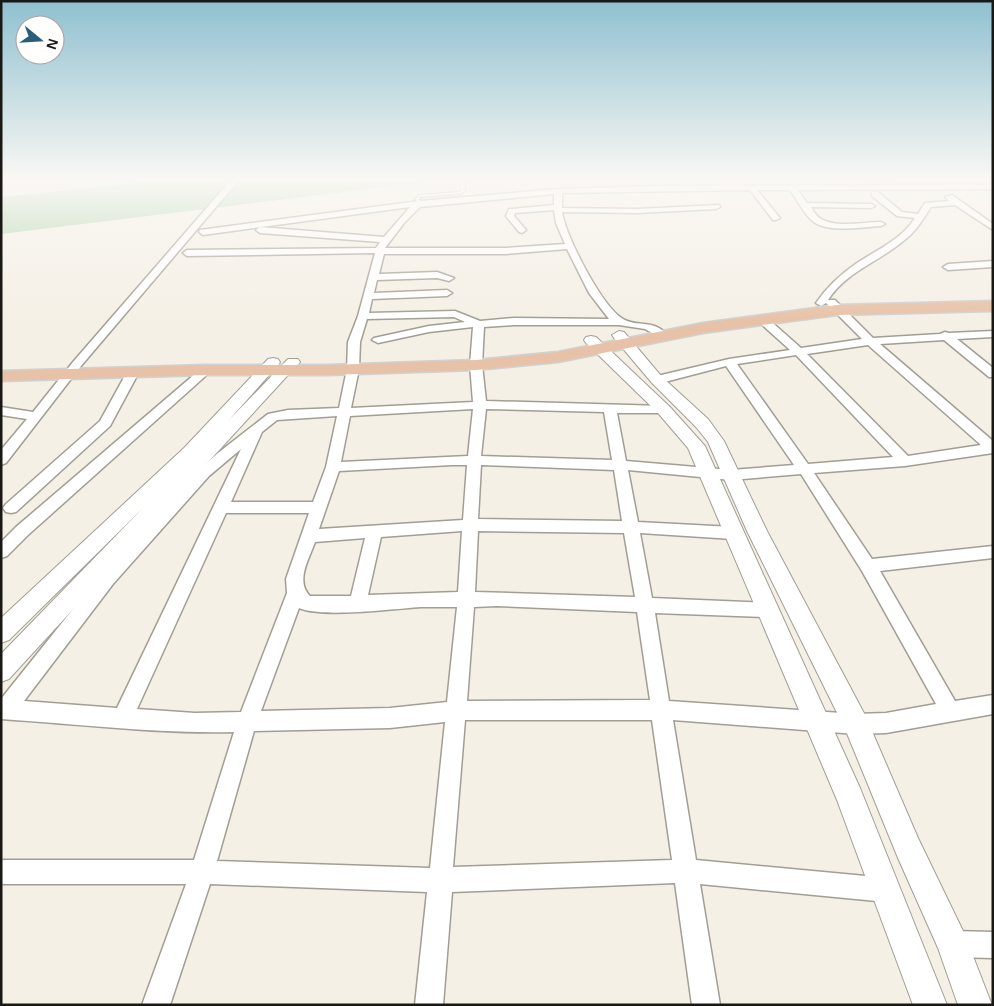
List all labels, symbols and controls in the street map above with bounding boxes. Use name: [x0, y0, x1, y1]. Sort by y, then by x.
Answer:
north arrow: [15, 15, 65, 65]
text: N: [43, 37, 62, 51]

